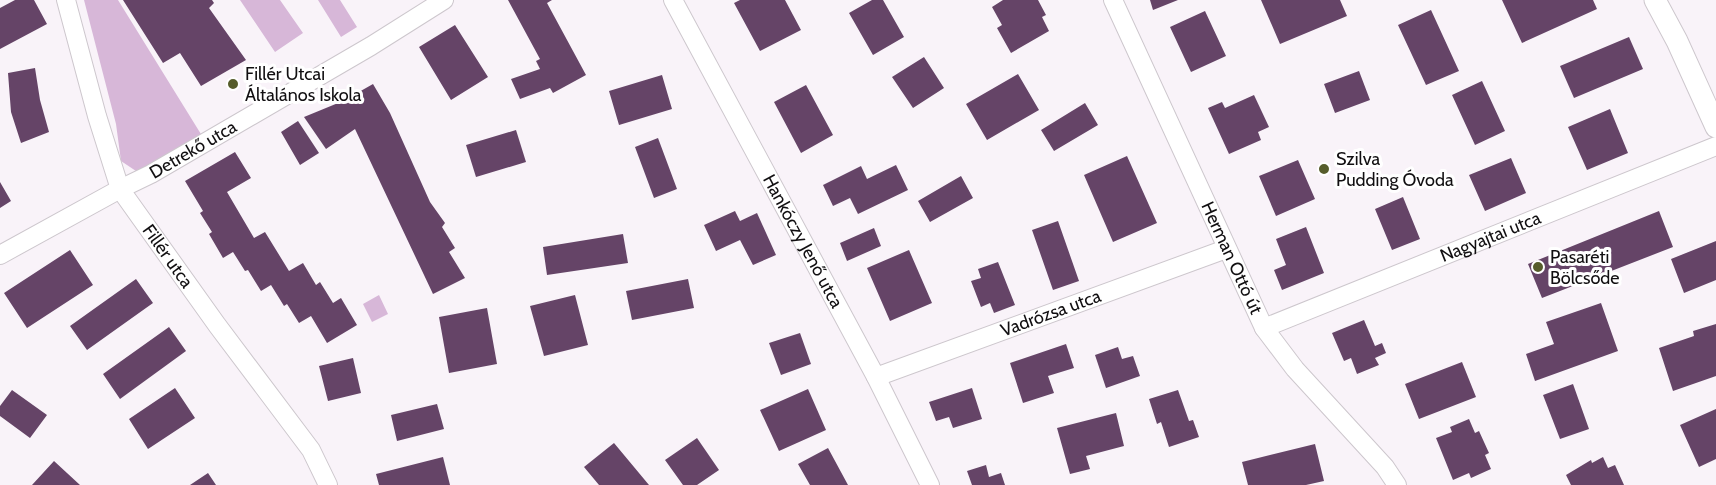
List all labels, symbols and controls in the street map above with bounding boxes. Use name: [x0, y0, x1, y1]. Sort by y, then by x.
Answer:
place label: Fillér Utcai Általános Iskola: [245, 63, 362, 106]
marker: Fillér Utcai Általános Iskola: [226, 77, 240, 91]
street label: Detrekő utca: [145, 115, 241, 184]
place label: Szilva Pudding Óvoda: [1336, 148, 1454, 191]
marker: Szilva Pudding Óvoda: [1317, 162, 1331, 176]
street label: Hankóczy Jenő utca: [758, 171, 848, 312]
street label: Herman Ottó út: [1196, 198, 1267, 318]
street label: Nagyajtai utca: [1437, 207, 1544, 267]
street label: Fillér utca: [138, 220, 198, 292]
place label: Pasaréti Bölcsőde: [1550, 246, 1620, 289]
marker: Pasaréti Bölcsőde: [1531, 260, 1545, 274]
street label: Vadrózsa utca: [998, 285, 1104, 341]

